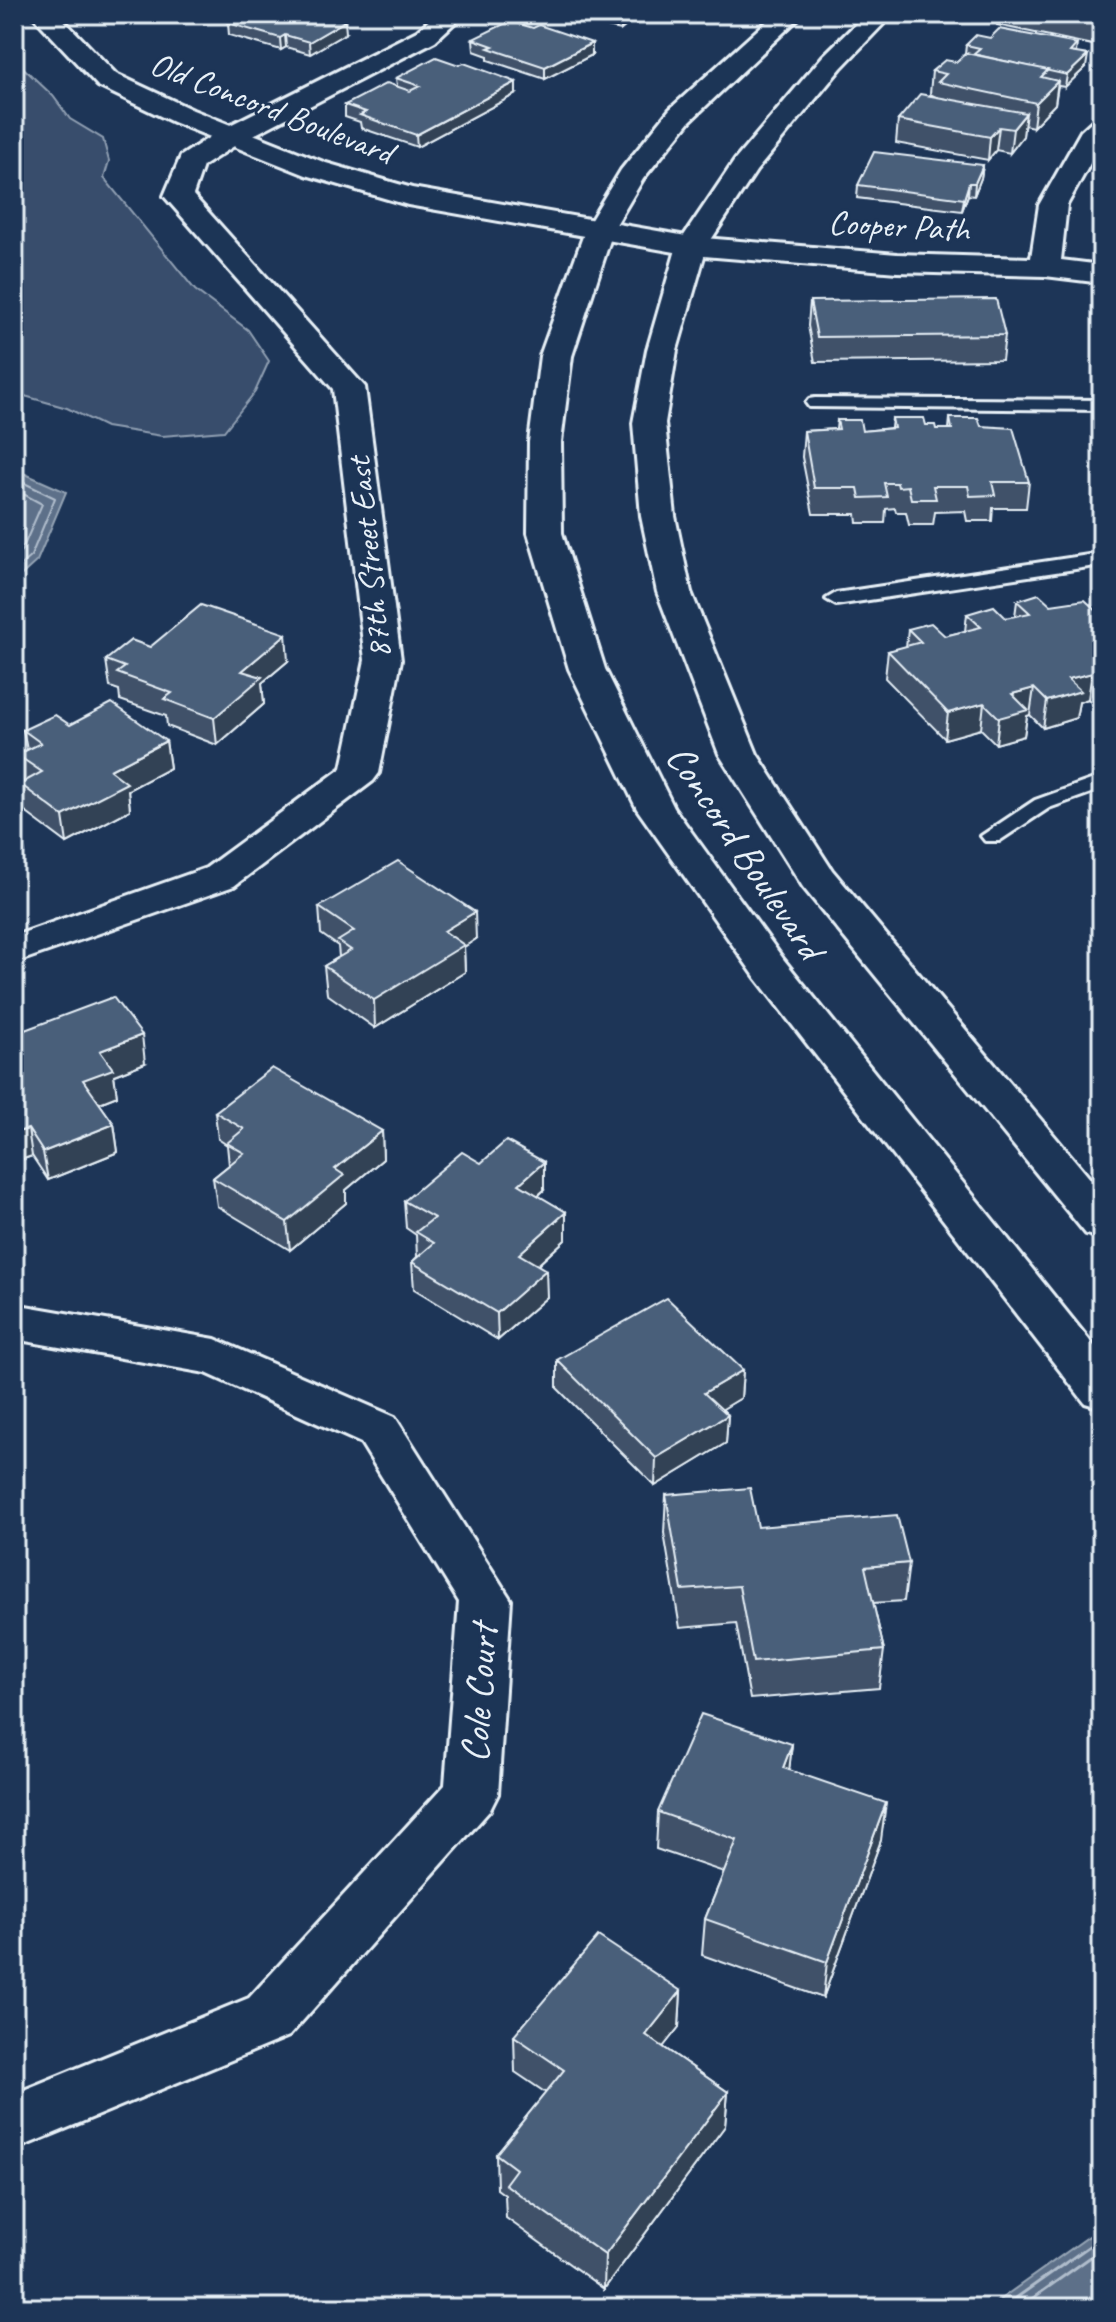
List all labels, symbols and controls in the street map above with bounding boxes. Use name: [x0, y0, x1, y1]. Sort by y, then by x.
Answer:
street label: Old Concord Boulevard: [144, 41, 404, 175]
street label: Cooper Path: [828, 200, 973, 251]
street label: 87th Street East: [336, 452, 400, 661]
street label: Concord Boulevard: [655, 735, 839, 974]
street label: Cole Court: [449, 1617, 509, 1764]

